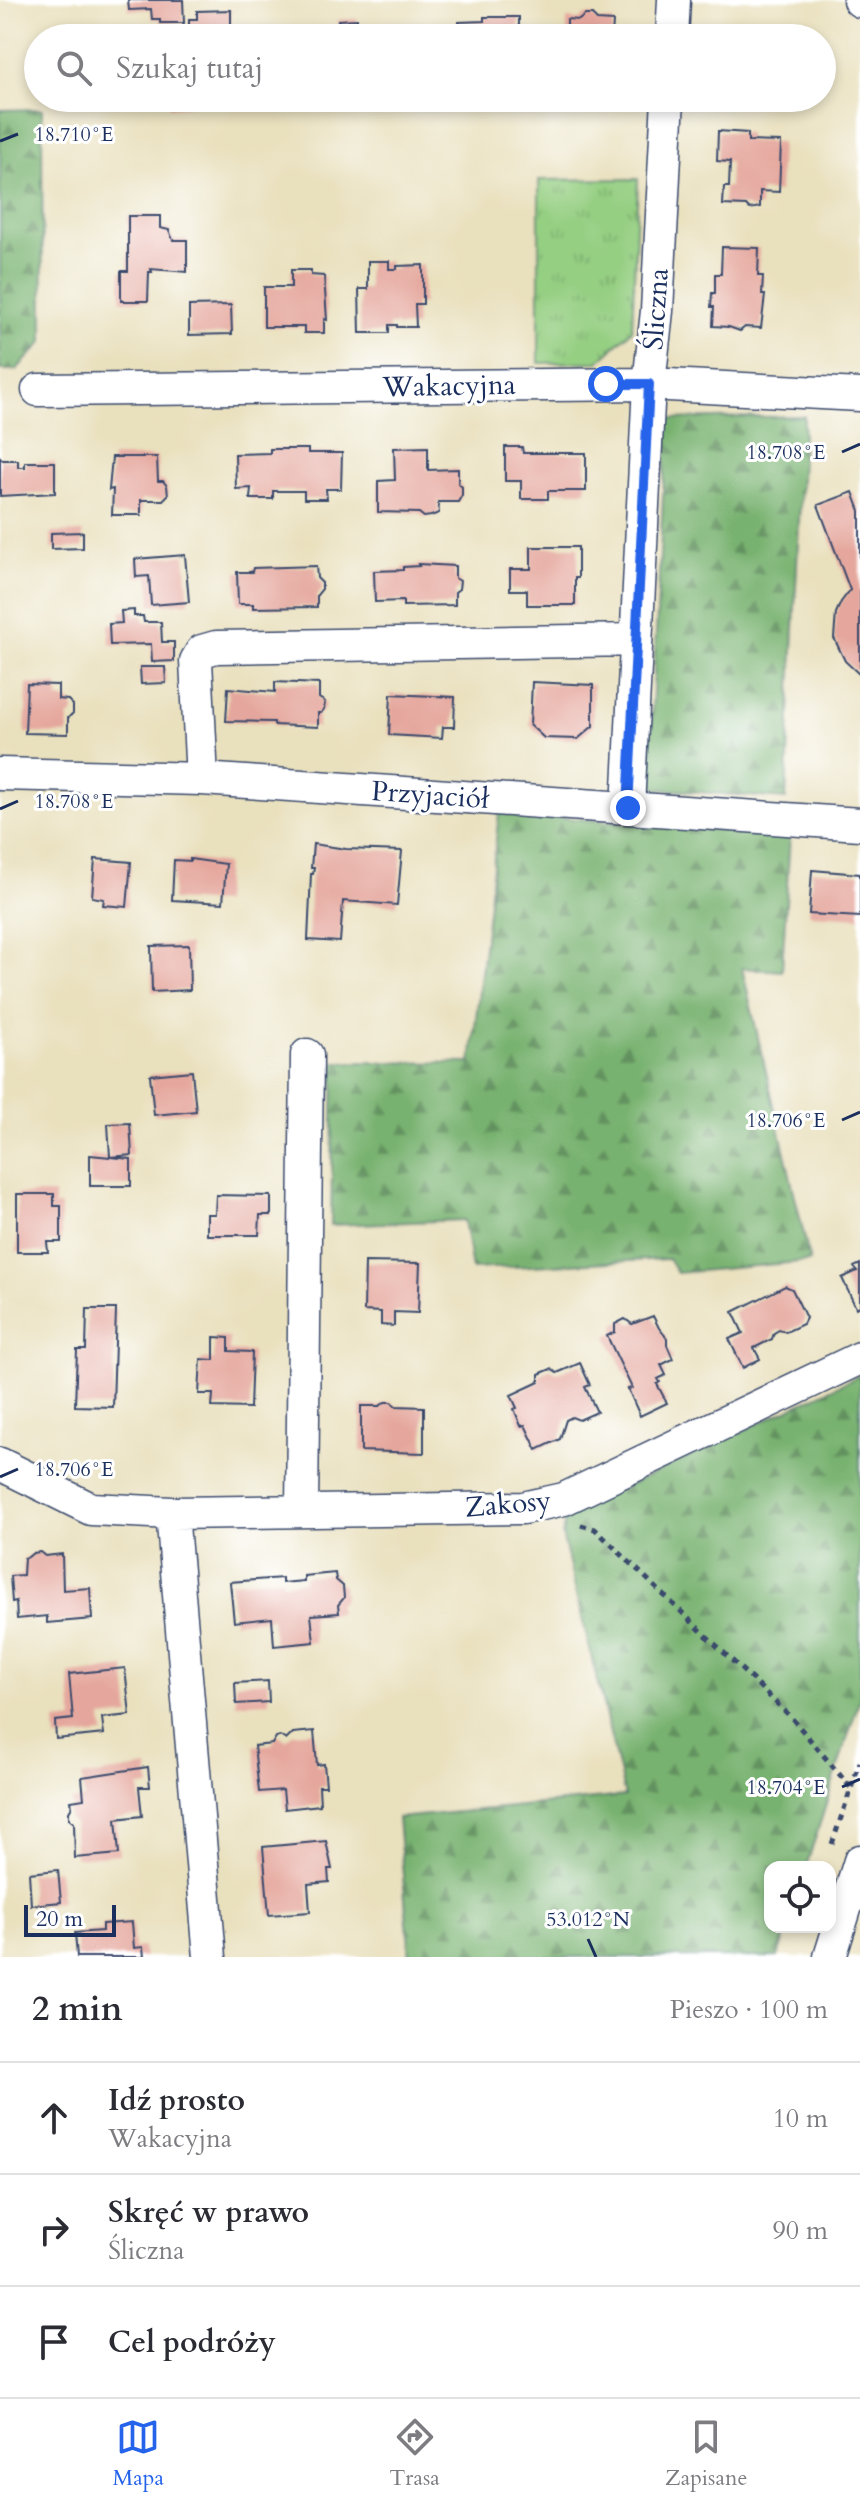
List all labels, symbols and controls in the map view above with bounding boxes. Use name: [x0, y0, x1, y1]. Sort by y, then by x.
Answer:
search box: [24, 24, 836, 112]
icon: search: [52, 46, 96, 90]
text: Szukaj tutaj: [116, 48, 263, 89]
text: 18.710°E: [35, 121, 113, 148]
street label: Śliczna: [634, 267, 678, 351]
street label: Wakacyjna: [381, 366, 516, 406]
route start: [588, 366, 624, 402]
text: 18.708°E: [747, 439, 825, 466]
street label: Przyjaciół: [370, 772, 491, 818]
text: 18.708°E: [35, 788, 113, 815]
route end: [610, 790, 646, 826]
text: 18.706°E: [747, 1107, 825, 1134]
text: 18.706°E: [35, 1456, 113, 1483]
street label: Zakosy: [463, 1481, 553, 1527]
text: 18.704°E: [747, 1774, 825, 1801]
map controls: [764, 1861, 836, 1933]
button: locate: [764, 1861, 836, 1933]
scale bar: [24, 1901, 116, 1937]
text: 20 m: [36, 1904, 83, 1934]
text: 53.012°N: [546, 1906, 630, 1933]
text: 2 min: [32, 1986, 123, 2032]
text: Pieszo · 100 m: [670, 1992, 828, 2027]
text: Idź prosto: [108, 2080, 245, 2121]
icon: ahead: [32, 2096, 76, 2140]
text: 10 m: [772, 2101, 828, 2136]
text: Wakacyjna: [108, 2121, 232, 2156]
text: Skręć w prawo: [108, 2192, 309, 2233]
icon: right: [32, 2208, 76, 2252]
text: 90 m: [772, 2213, 828, 2248]
text: Śliczna: [108, 2233, 184, 2268]
icon: arrive: [32, 2320, 76, 2364]
text: Cel podróży: [108, 2322, 276, 2363]
tab: Mapa: [113, 2415, 164, 2493]
tab: Trasa: [389, 2415, 440, 2493]
tab: Zapisane: [665, 2415, 747, 2493]

